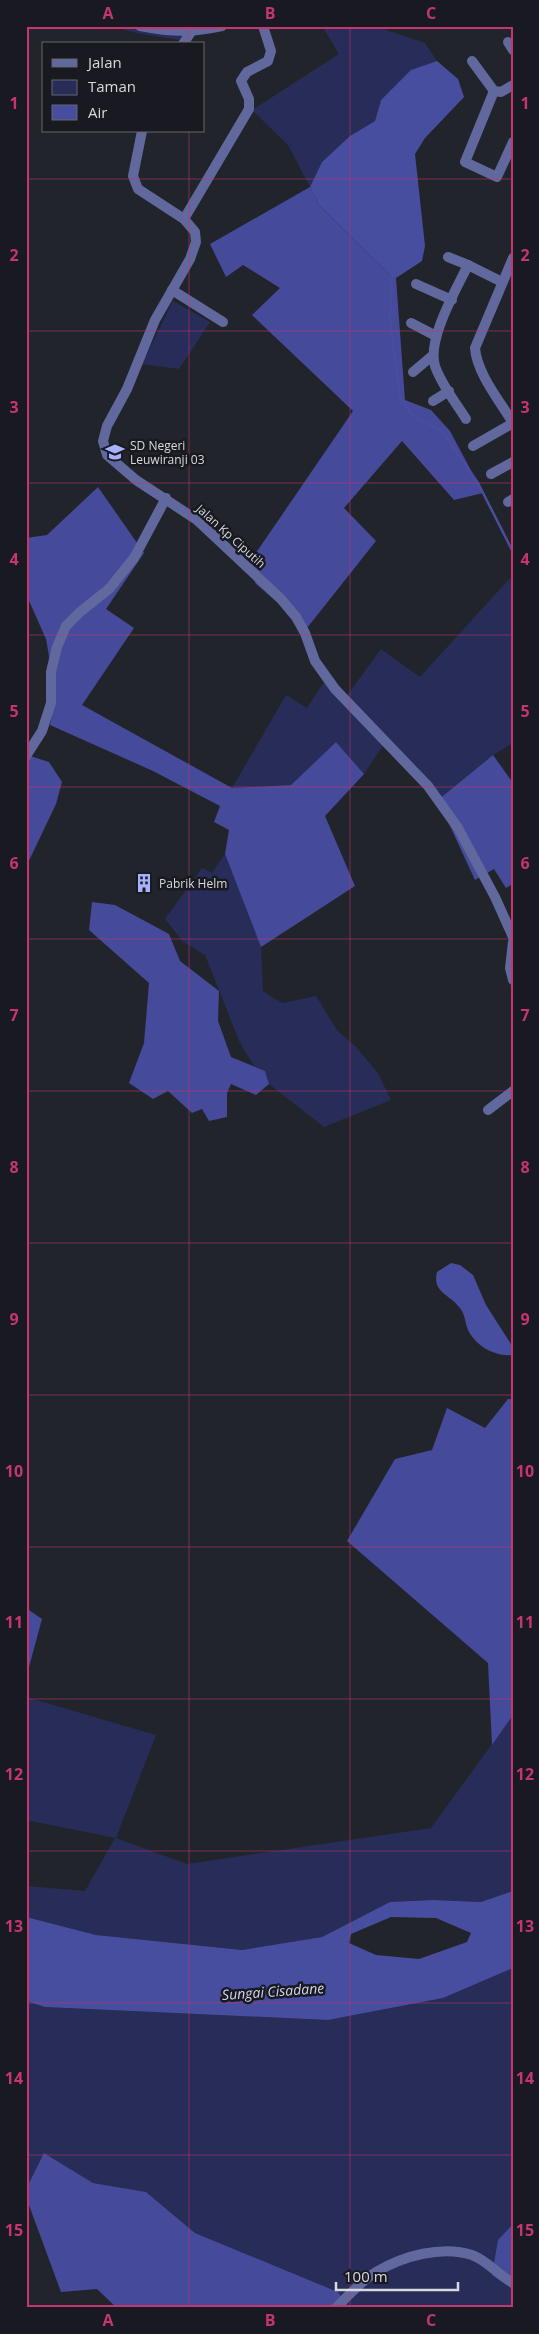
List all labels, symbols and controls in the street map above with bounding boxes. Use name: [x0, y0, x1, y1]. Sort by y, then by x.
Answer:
text: A: [102, 2, 114, 24]
text: B: [265, 2, 275, 24]
text: C: [426, 2, 436, 24]
legend: [42, 42, 205, 132]
text: Jalan: [86, 52, 122, 72]
text: Taman: [88, 76, 136, 96]
text: 1: [9, 92, 19, 114]
text: 1: [520, 92, 530, 114]
text: Air: [88, 102, 107, 122]
text: 2: [9, 244, 19, 266]
text: 2: [520, 244, 530, 266]
text: 3: [9, 396, 19, 418]
text: 3: [520, 396, 530, 418]
place label: SD Negeri Leuwiranji 03: [130, 437, 205, 468]
school or university icon: SD Negeri Leuwiranji 03: [104, 441, 126, 463]
street label: Jalan Kp Ciputih: [192, 500, 269, 572]
text: 4: [9, 548, 19, 570]
text: 4: [520, 548, 530, 570]
text: 5: [9, 700, 19, 722]
text: 5: [520, 700, 530, 722]
text: 6: [9, 852, 19, 874]
text: 6: [520, 852, 530, 874]
building icon: Pabrik Helm: [133, 872, 155, 894]
place label: Pabrik Helm: [159, 875, 227, 892]
text: 7: [9, 1004, 19, 1026]
text: 7: [520, 1004, 530, 1026]
text: 8: [9, 1156, 19, 1178]
text: 8: [520, 1156, 530, 1178]
text: 9: [9, 1308, 19, 1330]
text: 9: [520, 1308, 530, 1330]
text: 10: [5, 1460, 23, 1482]
text: 10: [516, 1460, 534, 1482]
text: 11: [5, 1611, 23, 1633]
text: 11: [516, 1611, 534, 1633]
text: 12: [5, 1763, 23, 1785]
text: 12: [516, 1763, 534, 1785]
text: 13: [5, 1915, 23, 1937]
text: 13: [516, 1915, 534, 1937]
water label: Sungai Cisadane: [221, 1978, 325, 2004]
text: 14: [5, 2067, 23, 2089]
text: 14: [516, 2067, 534, 2089]
text: 15: [5, 2219, 23, 2241]
text: 15: [516, 2219, 534, 2241]
scale bar: [336, 2259, 459, 2291]
text: 100 m: [344, 2266, 388, 2286]
text: A: [102, 2309, 114, 2331]
text: B: [265, 2309, 275, 2331]
text: C: [426, 2309, 436, 2331]

